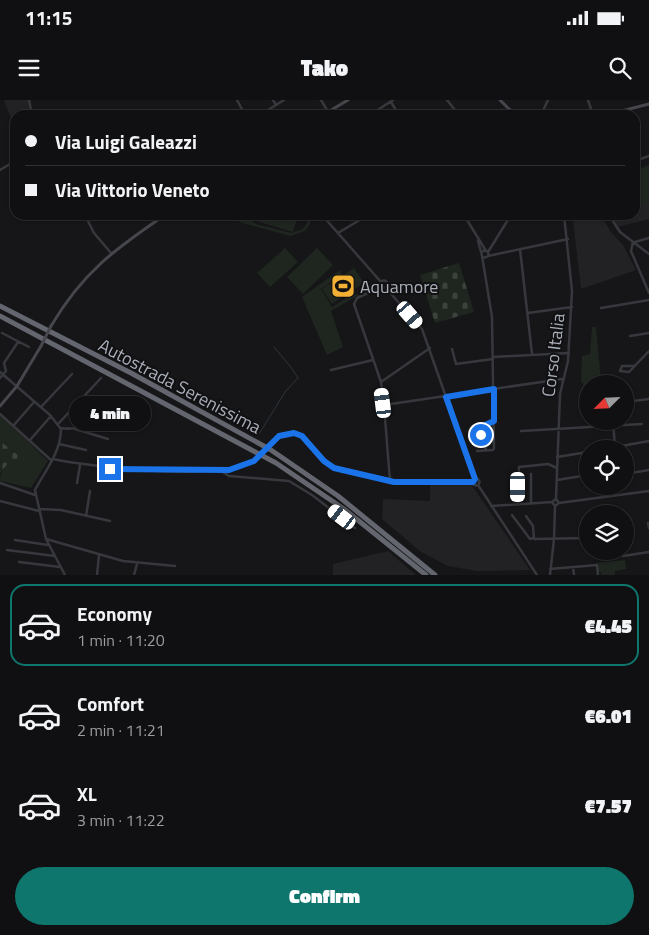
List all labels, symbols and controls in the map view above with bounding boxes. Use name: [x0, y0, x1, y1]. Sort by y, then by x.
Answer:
text: 11:15: [25, 3, 72, 32]
text: Tako: [301, 51, 348, 85]
icon: menu: [15, 54, 43, 82]
icon: search: [606, 54, 634, 82]
text: Via Luigi Galeazzi: [55, 127, 197, 156]
text: Via Vittorio Veneto: [55, 175, 210, 204]
sports icon: Aquamore: [330, 273, 356, 299]
place label: Aquamore: [360, 273, 438, 300]
car: [394, 299, 425, 331]
street label: Corso Italia: [534, 312, 572, 398]
street label: Autostrada Serenissima: [94, 332, 266, 440]
north arrow: [579, 375, 634, 430]
map controls: [579, 375, 634, 560]
car: [373, 387, 392, 419]
callout: 4 min: [69, 396, 151, 432]
text: 4 min: [90, 401, 130, 425]
route start: [470, 424, 492, 446]
button: locate: [579, 440, 634, 495]
route end: [99, 458, 121, 480]
car: [510, 472, 525, 502]
car: [325, 502, 358, 532]
button: layers: [579, 505, 634, 560]
text: Economy: [77, 599, 152, 628]
icon: car: [17, 603, 62, 648]
text: €4.45: [585, 611, 632, 640]
text: 1 min · 11:20: [77, 628, 165, 652]
text: Comfort: [77, 689, 144, 718]
icon: car: [17, 693, 62, 738]
text: €6.01: [585, 701, 632, 730]
text: 2 min · 11:21: [77, 718, 165, 742]
text: XL: [77, 779, 97, 808]
icon: car: [17, 783, 62, 828]
text: €7.57: [585, 791, 632, 820]
text: 3 min · 11:22: [77, 808, 165, 832]
button: Confirm: [15, 867, 634, 925]

